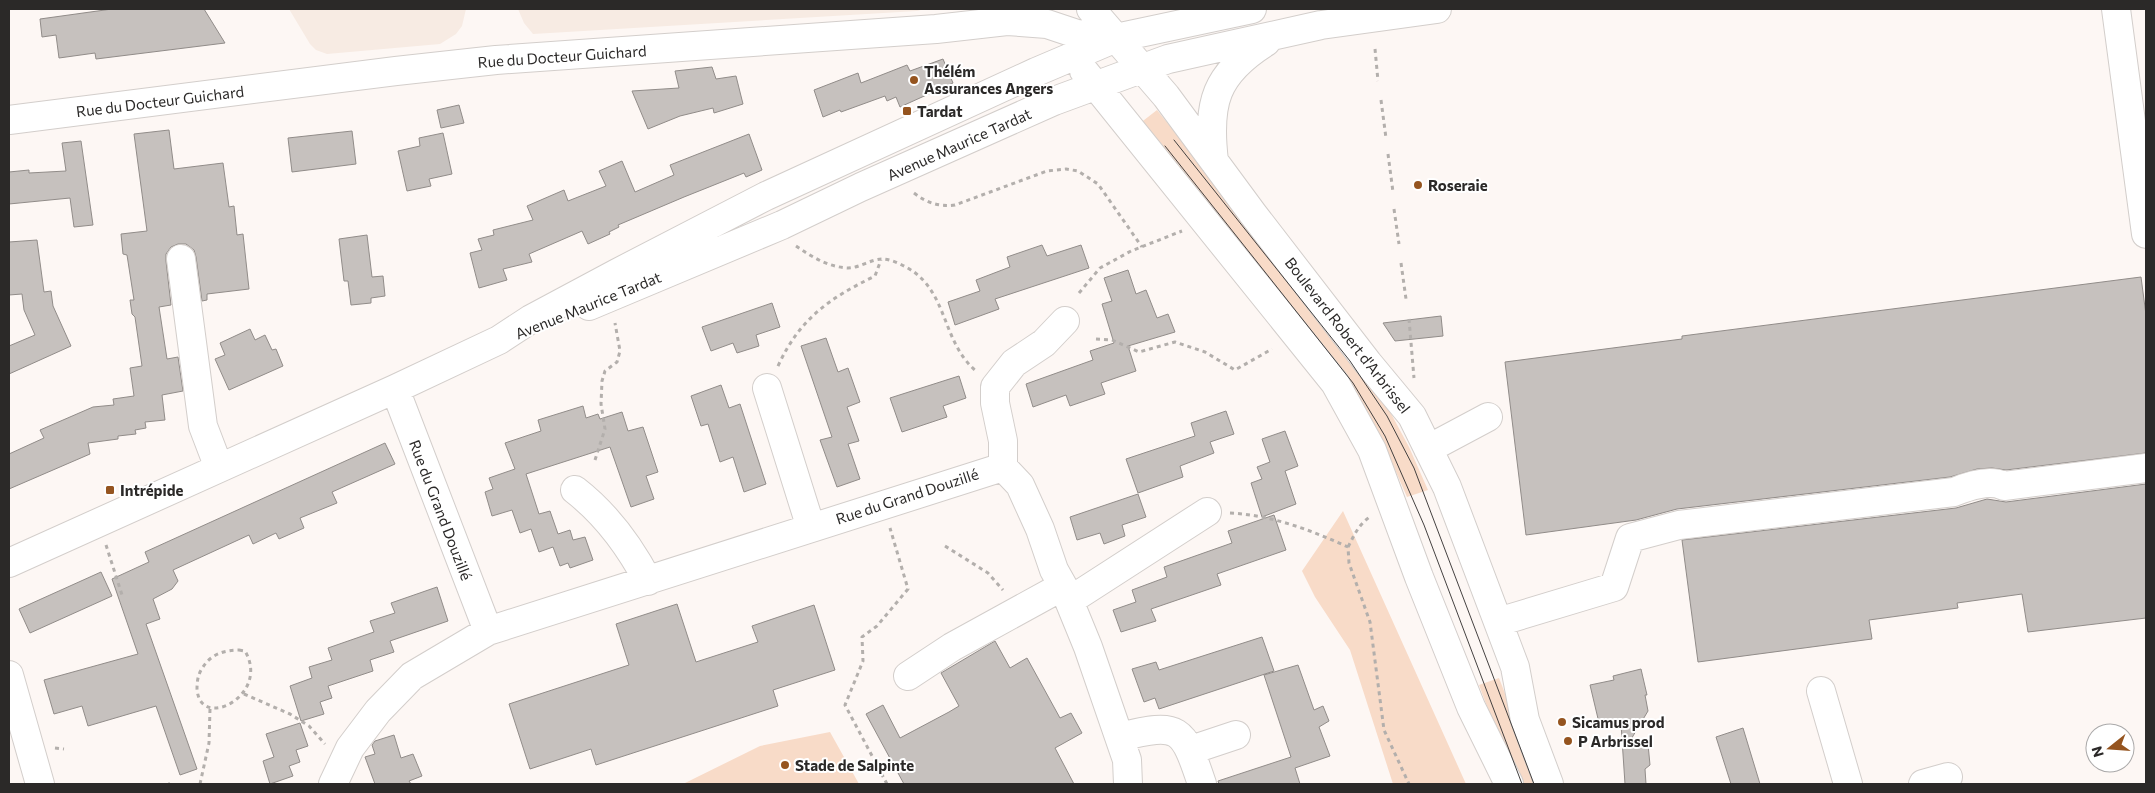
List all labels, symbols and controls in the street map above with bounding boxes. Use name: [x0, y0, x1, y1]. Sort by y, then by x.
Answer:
street label: Rue du Docteur Guichard: [477, 41, 647, 71]
place label: Thélém Assurances Angers: [924, 62, 1053, 97]
marker: Thélém Assurances Angers: [908, 74, 920, 86]
street label: Rue du Docteur Guichard: [75, 82, 245, 120]
place label: Tardat: [917, 102, 963, 120]
street label: Avenue Maurice Tardat: [884, 104, 1034, 184]
marker: Tardat: [901, 105, 913, 117]
place label: Roseraie: [1428, 176, 1488, 194]
marker: Roseraie: [1412, 179, 1424, 191]
street label: Boulevard Robert d'Arbrissel: [1282, 253, 1414, 417]
street label: Avenue Maurice Tardat: [512, 267, 664, 343]
street label: Rue du Grand Douzillé: [406, 437, 476, 583]
street label: Rue du Grand Douzillé: [833, 464, 981, 528]
place label: Intrépide: [120, 481, 183, 499]
marker: Intrépide: [104, 484, 116, 496]
place label: Sicamus prod: [1572, 713, 1664, 731]
marker: Sicamus prod: [1556, 716, 1568, 728]
north arrow: [2085, 723, 2135, 773]
place label: P Arbrissel: [1578, 732, 1653, 750]
marker: P Arbrissel: [1562, 735, 1574, 747]
text: N: [2087, 744, 2107, 759]
place label: Stade de Salpinte: [795, 756, 914, 774]
marker: Stade de Salpinte: [779, 759, 791, 771]

